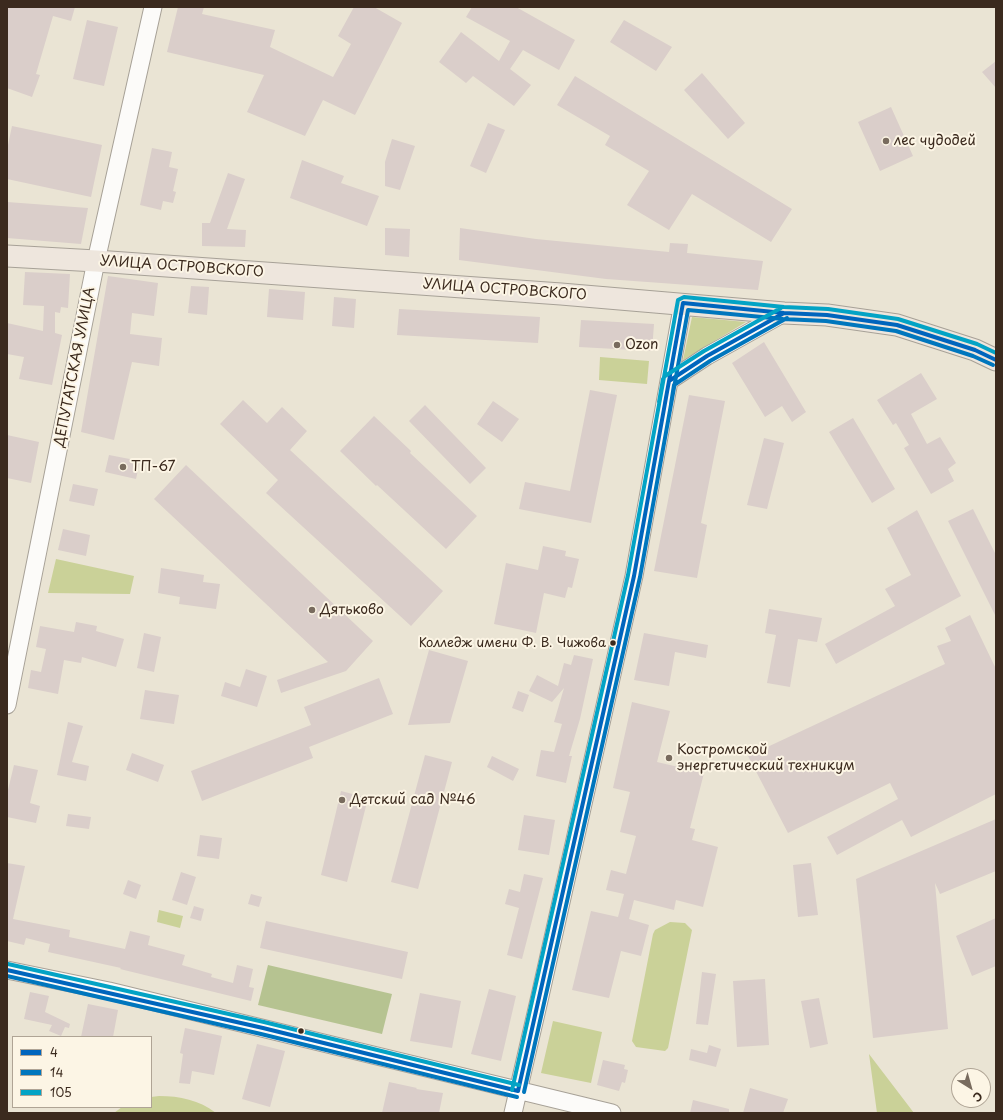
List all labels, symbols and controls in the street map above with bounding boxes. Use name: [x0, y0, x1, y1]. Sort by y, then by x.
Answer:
place label: лес чудодей: [894, 133, 976, 149]
marker: лес чудодей: [881, 136, 891, 146]
street label: УЛИЦА ОСТРОВСКОГО: [100, 253, 264, 281]
street label: УЛИЦА ОСТРОВСКОГО: [423, 276, 587, 304]
street label: ДЕПУТАТСКАЯ УЛИЦА: [51, 286, 99, 448]
place label: Ozon: [625, 337, 658, 353]
marker: Ozon: [612, 340, 622, 350]
place label: ТП-67: [131, 459, 175, 475]
marker: ТП-67: [118, 462, 128, 472]
place label: Дятьково: [320, 602, 384, 618]
marker: Дятьково: [307, 605, 317, 615]
place label: Колледж имени Ф. В. Чижова: [419, 635, 606, 651]
marker: Колледж имени Ф. В. Чижова: [608, 638, 618, 648]
place label: Костромской энергетический техникум: [677, 742, 855, 774]
marker: Костромской энергетический техникум: [664, 753, 674, 763]
place label: Детский сад №46: [350, 792, 475, 808]
marker: Детский сад №46: [337, 795, 347, 805]
unlabelled marker: [296, 1026, 306, 1036]
legend: [12, 1036, 152, 1108]
text: 4: [50, 1043, 58, 1061]
text: 14: [50, 1063, 63, 1081]
north arrow: [951, 1068, 991, 1108]
text: 105: [50, 1083, 72, 1101]
text: С: [969, 1088, 986, 1106]

